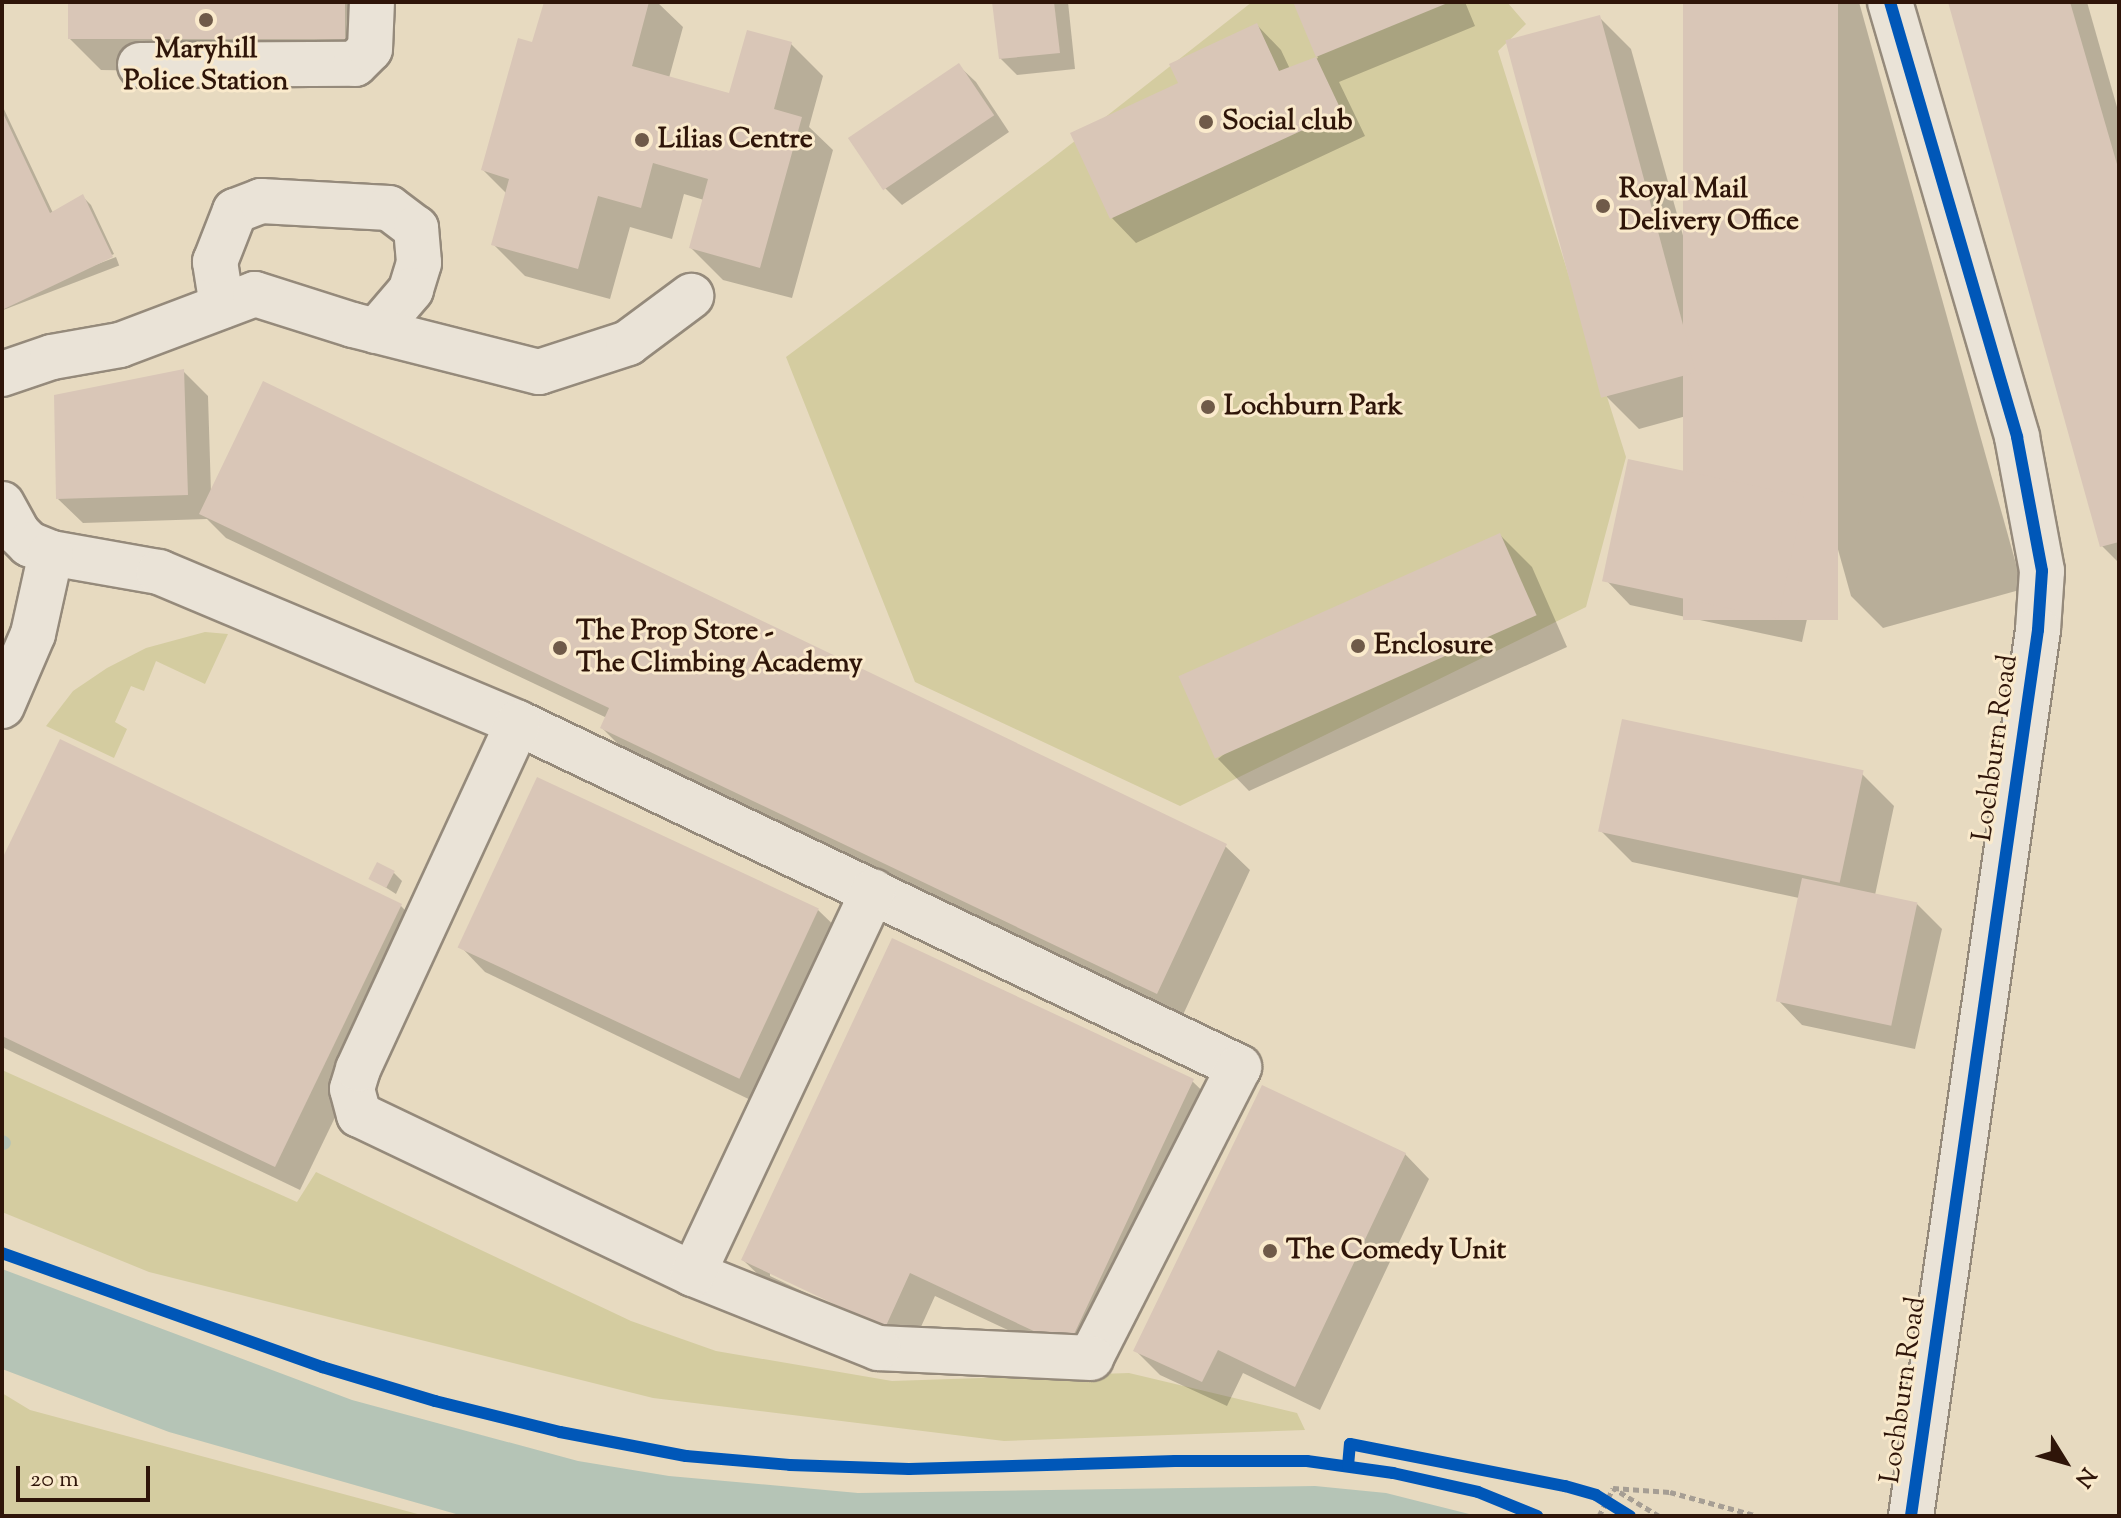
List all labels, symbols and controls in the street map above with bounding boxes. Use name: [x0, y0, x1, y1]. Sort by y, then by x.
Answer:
marker: Maryhill Police Station: [197, 11, 215, 29]
place label: Maryhill Police Station: [123, 33, 289, 99]
place label: Social club: [1222, 105, 1353, 139]
marker: Social club: [1197, 113, 1215, 131]
place label: Lilias Centre: [658, 123, 813, 157]
marker: Lilias Centre: [633, 131, 651, 149]
place label: Royal Mail Delivery Office: [1619, 173, 1799, 239]
marker: Royal Mail Delivery Office: [1594, 197, 1612, 215]
place label: Lochburn Park: [1224, 390, 1403, 424]
marker: Lochburn Park: [1199, 398, 1217, 416]
place label: The Prop Store - The Climbing Academy: [576, 615, 863, 681]
place label: Enclosure: [1374, 629, 1493, 663]
marker: Enclosure: [1349, 637, 1367, 655]
marker: The Prop Store - The Climbing Academy: [551, 639, 569, 657]
street label: Lochburn Road: [1966, 652, 2026, 844]
place label: The Comedy Unit: [1286, 1234, 1506, 1268]
marker: The Comedy Unit: [1261, 1242, 1279, 1260]
street label: Lochburn Road: [1874, 1294, 1934, 1486]
north arrow: [2025, 1422, 2105, 1502]
scale bar: [20, 1450, 154, 1500]
text: N: [2066, 1460, 2102, 1493]
text: 20 m: [30, 1463, 79, 1497]

